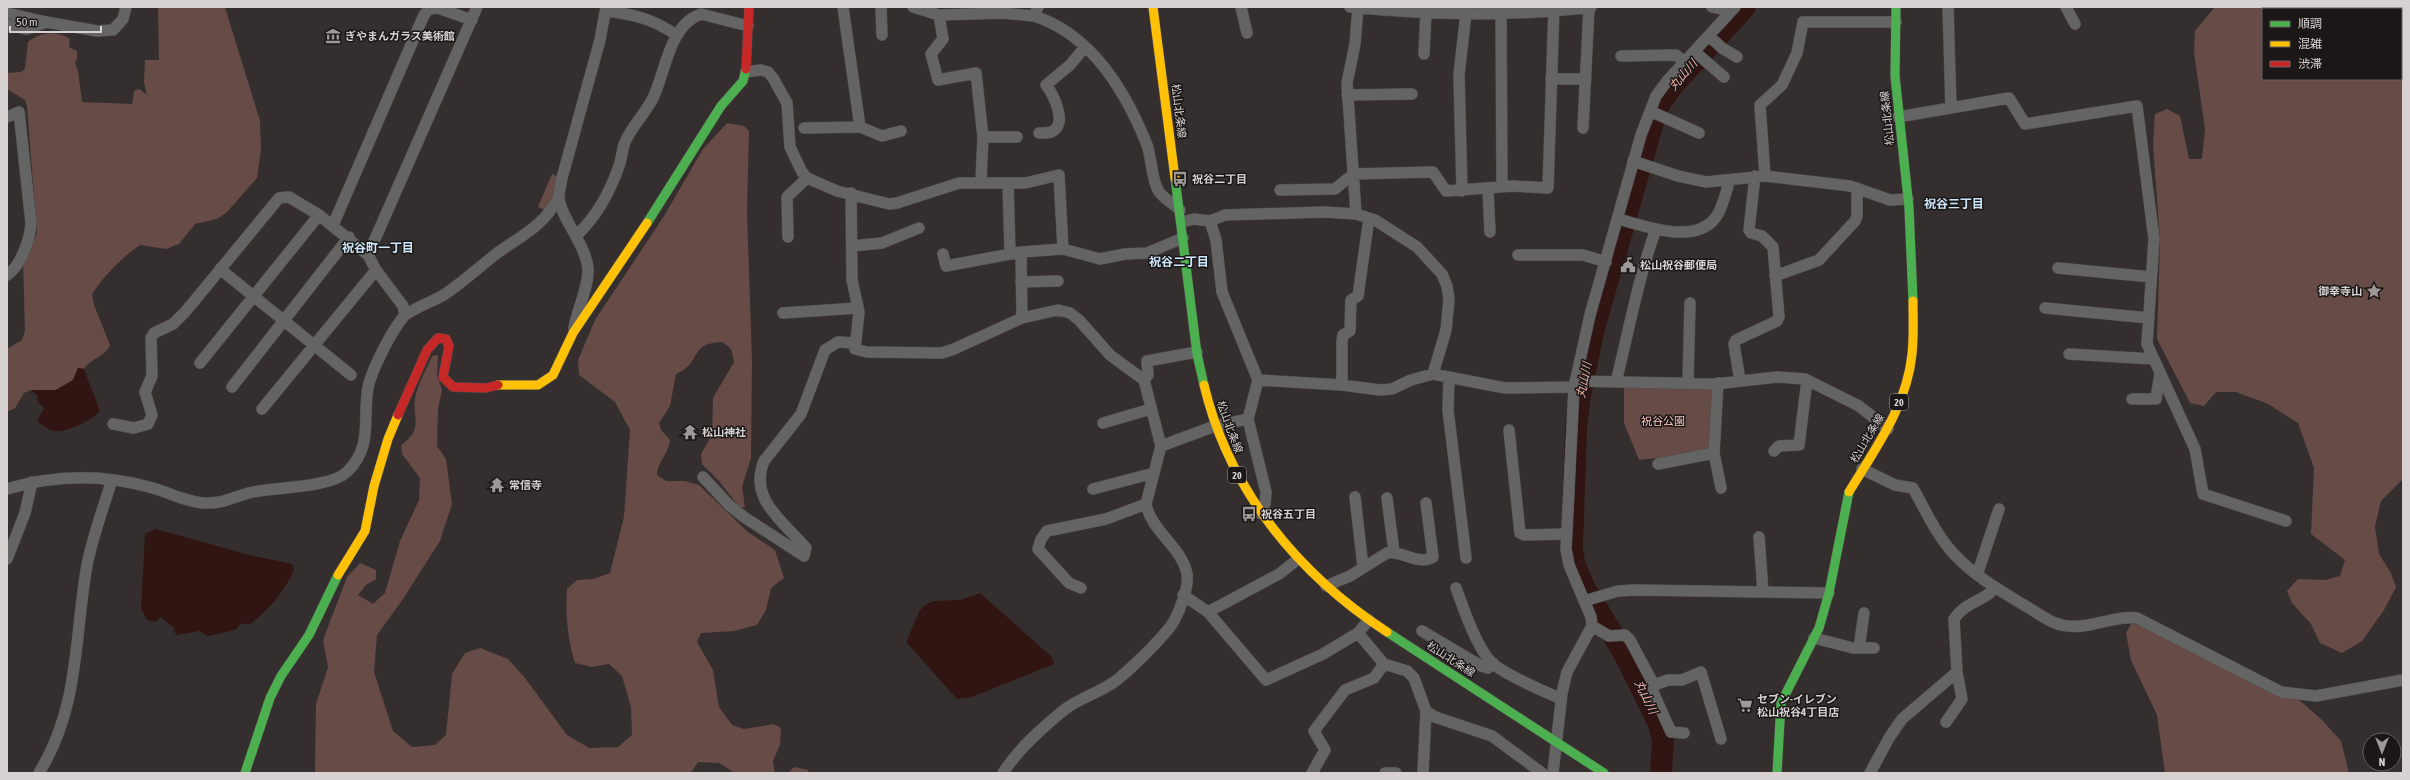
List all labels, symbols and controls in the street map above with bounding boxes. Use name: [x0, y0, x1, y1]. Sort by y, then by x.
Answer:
scale bar: [10, 8, 101, 34]
legend: [2262, 8, 2402, 80]
text: 50 m: [16, 15, 38, 29]
text: 順調: [2298, 17, 2322, 31]
museum icon: ぎやまんガラス美術館: [324, 27, 342, 45]
place label: ぎやまんガラス美術館: [345, 30, 455, 42]
text: 混雑: [2298, 37, 2322, 51]
water label: 丸山川: [1666, 55, 1701, 93]
text: 渋滞: [2298, 57, 2322, 71]
street label: 松山北条線: [1170, 83, 1188, 139]
street label: 松山北条線: [1878, 90, 1896, 146]
bus stop icon: 祝谷二丁目: [1171, 170, 1189, 188]
place label: 祝谷二丁目: [1192, 173, 1247, 185]
district label: 祝谷三丁目: [1924, 197, 1984, 211]
district label: 祝谷町一丁目: [342, 241, 414, 255]
district label: 祝谷二丁目: [1149, 255, 1209, 269]
public building icon: 松山祝谷郵便局: [1619, 256, 1637, 274]
place label: 松山祝谷郵便局: [1640, 259, 1717, 271]
place icon: 御幸寺山: [2365, 282, 2383, 300]
place label: 御幸寺山: [2318, 285, 2362, 297]
water label: 丸山川: [1574, 359, 1595, 399]
road number: 20: [1890, 394, 1908, 410]
street label: 松山北条線: [1215, 399, 1245, 455]
street label: 松山北条線: [1848, 411, 1886, 465]
park label: 祝谷公園: [1641, 415, 1685, 427]
temple icon: 松山神社: [681, 423, 699, 441]
place label: 松山神社: [702, 426, 746, 438]
road number: 20: [1228, 467, 1246, 483]
temple icon: 常信寺: [488, 476, 506, 494]
place label: 常信寺: [509, 479, 542, 491]
bus stop icon: 祝谷五丁目: [1240, 505, 1258, 523]
place label: 祝谷五丁目: [1261, 508, 1316, 520]
street label: 松山北条線: [1425, 639, 1477, 679]
water label: 丸山川: [1632, 678, 1661, 718]
place label: セブン-イレブン 松山祝谷4丁目店: [1757, 693, 1839, 718]
supermarket icon: セブン-イレブン 松山祝谷4丁目店: [1736, 696, 1754, 714]
north arrow: [2362, 732, 2402, 772]
text: N: [2379, 756, 2385, 768]

